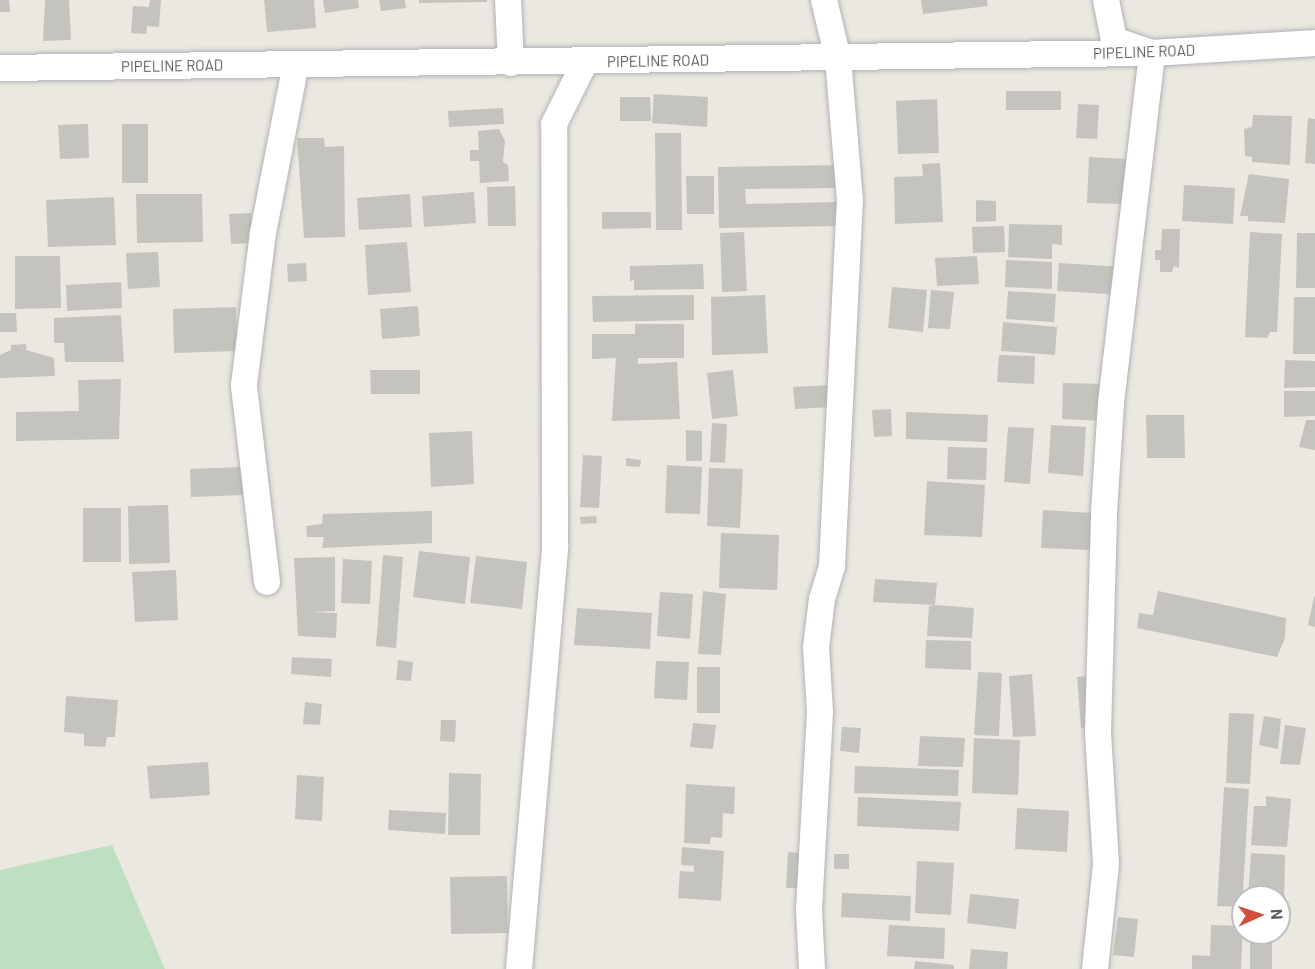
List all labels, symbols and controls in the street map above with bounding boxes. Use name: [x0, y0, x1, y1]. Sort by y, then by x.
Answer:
street label: PIPELINE ROAD: [1093, 41, 1195, 63]
street label: PIPELINE ROAD: [607, 51, 709, 71]
street label: PIPELINE ROAD: [121, 56, 223, 76]
north arrow: [1231, 885, 1291, 945]
text: N: [1268, 908, 1287, 920]

